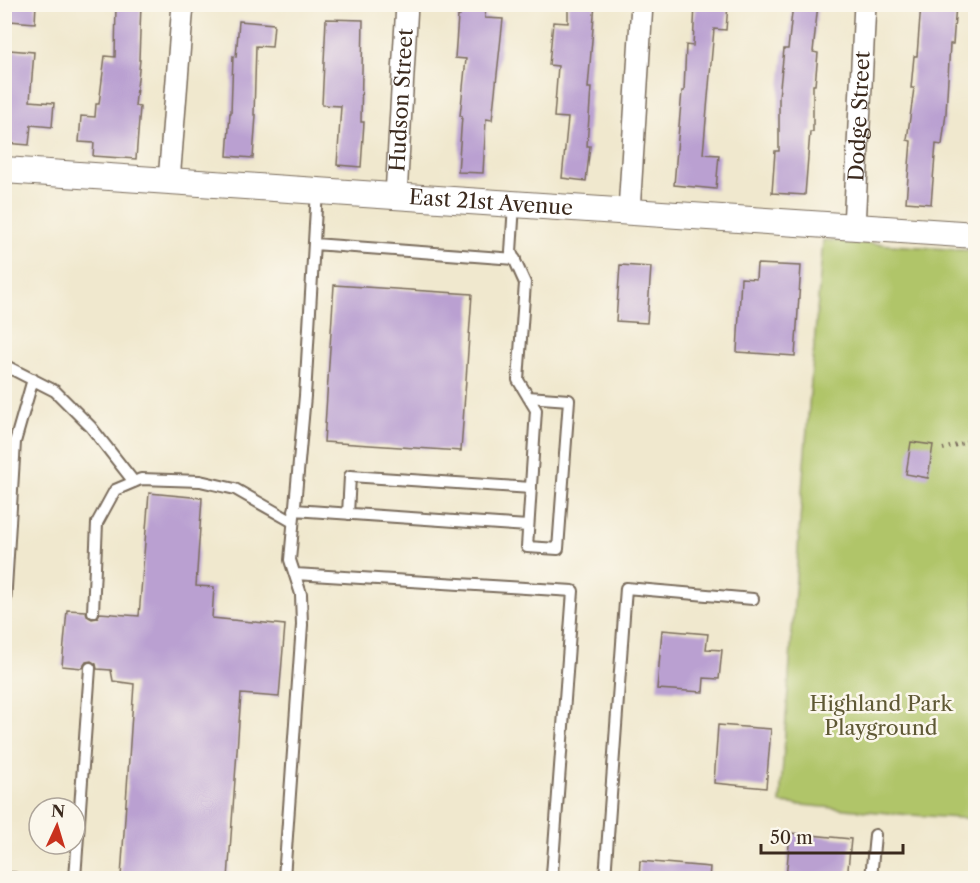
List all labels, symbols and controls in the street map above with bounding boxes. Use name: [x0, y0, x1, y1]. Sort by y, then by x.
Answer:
street label: Hudson Street: [384, 27, 418, 173]
street label: Dodge Street: [843, 50, 875, 182]
street label: East 21st Avenue: [408, 184, 574, 220]
park label: Highland Park Playground: [809, 691, 953, 740]
north arrow: [27, 796, 87, 856]
text: N: [50, 801, 66, 822]
scale bar: [761, 817, 904, 855]
text: 50 m: [770, 827, 813, 849]

